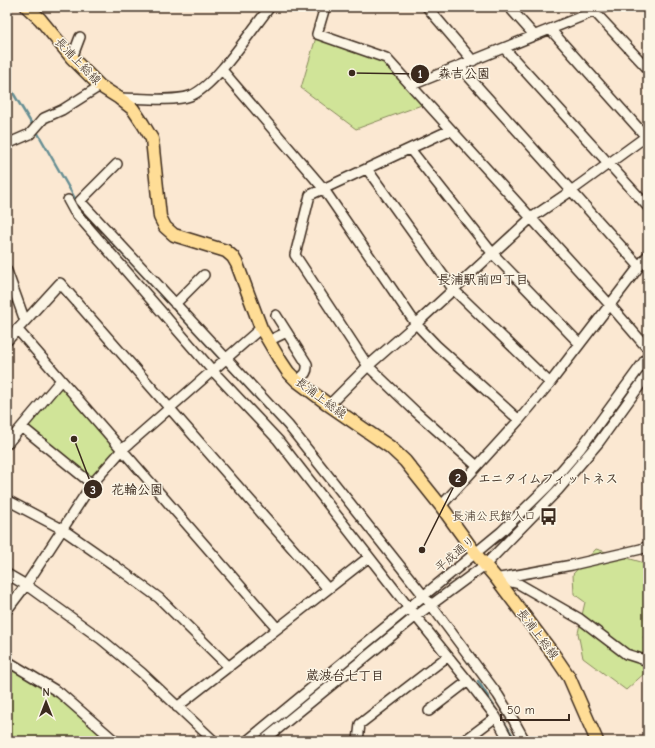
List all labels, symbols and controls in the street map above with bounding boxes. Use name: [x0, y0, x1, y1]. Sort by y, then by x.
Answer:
street label: 長浦上総線: [52, 35, 104, 87]
callout: 森吉公園: [410, 61, 498, 86]
text: 森吉公園: [438, 66, 490, 81]
text: 1: [418, 67, 423, 81]
district label: 長浦駅前四丁目: [437, 272, 529, 287]
street label: 長浦上総線: [293, 374, 349, 422]
callout: エニタイムフィットネス: [448, 466, 627, 491]
text: 2: [455, 471, 461, 485]
text: エニタイムフィットネス: [478, 471, 618, 486]
callout: 花輪公園: [83, 477, 171, 502]
text: 花輪公園: [111, 482, 163, 497]
text: 3: [90, 483, 96, 497]
bus stop icon: 長浦公民館入口: [539, 506, 559, 526]
place label: 長浦公民館入口: [452, 509, 536, 523]
street label: 平成通り: [432, 533, 478, 575]
street label: 長浦上総線: [514, 606, 562, 662]
district label: 蔵波台七丁目: [306, 668, 384, 683]
north arrow: [26, 682, 66, 722]
text: N: [42, 686, 50, 699]
scale bar: [501, 696, 569, 722]
text: 50 m: [507, 703, 535, 717]

